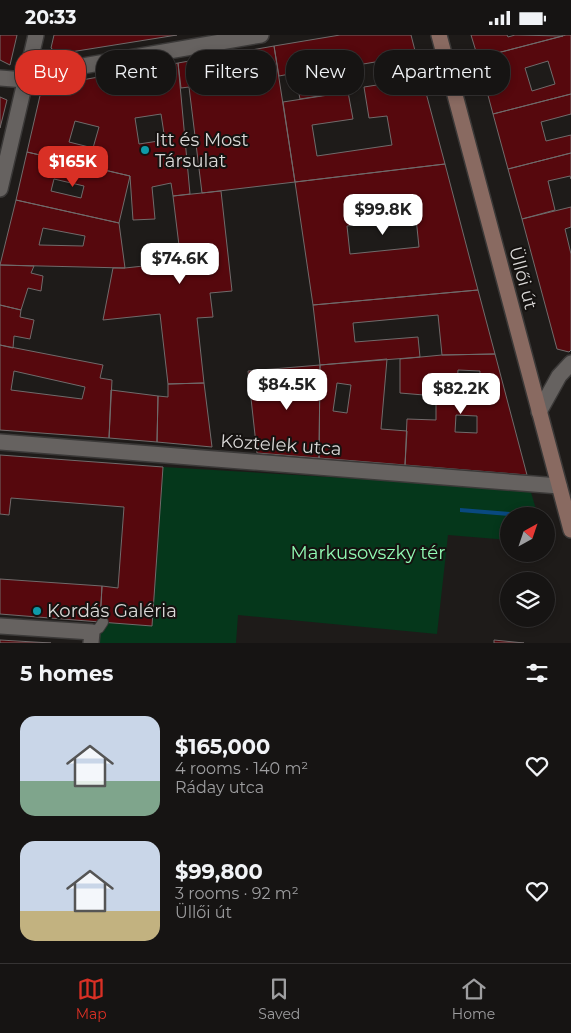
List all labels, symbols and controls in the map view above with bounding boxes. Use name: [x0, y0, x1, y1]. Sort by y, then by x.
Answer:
text: 20:33: [25, 6, 77, 29]
chip: Buy: [15, 50, 86, 95]
chip: Rent: [96, 50, 176, 95]
chip: Filters: [186, 50, 276, 95]
chip: New: [286, 50, 364, 95]
chip: Apartment: [374, 50, 510, 95]
place label: Itt és Most Társulat: [155, 129, 248, 172]
marker: Itt és Most Társulat: [139, 144, 151, 156]
pin: $165K: [38, 145, 108, 188]
text: $165K: [49, 152, 97, 171]
pin: $99.8K: [342, 193, 424, 236]
text: $99.8K: [355, 200, 411, 219]
pin: $74.6K: [139, 243, 221, 285]
street label: Üllői út: [504, 244, 542, 312]
text: $74.6K: [152, 249, 208, 268]
pin: $84.5K: [246, 369, 328, 411]
pin: $82.2K: [420, 373, 502, 415]
text: $84.5K: [258, 375, 316, 394]
text: $82.2K: [433, 379, 489, 398]
street label: Köztelek utca: [220, 430, 342, 460]
north arrow: [500, 507, 555, 563]
map controls: [500, 507, 555, 627]
park label: Markusovszky tér: [291, 542, 445, 564]
button: layers: [500, 572, 555, 627]
place label: Kordás Galéria: [47, 600, 177, 622]
marker: Kordás Galéria: [31, 605, 43, 617]
icon: filters: [523, 659, 551, 687]
text: 5 homes: [20, 661, 113, 686]
text: $165,000: [175, 734, 270, 759]
icon: home: [60, 736, 120, 796]
icon: heart: [523, 752, 551, 780]
text: 4 rooms · 140 m²: [175, 759, 308, 778]
text: Ráday utca: [175, 778, 264, 797]
text: $99,800: [175, 859, 263, 884]
icon: home: [60, 861, 120, 921]
icon: heart: [523, 877, 551, 905]
text: 3 rooms · 92 m²: [175, 884, 299, 903]
text: Üllői út: [175, 903, 232, 922]
tab: Map: [76, 975, 107, 1023]
tab: Saved: [258, 975, 300, 1023]
tab: Home: [452, 975, 495, 1023]

